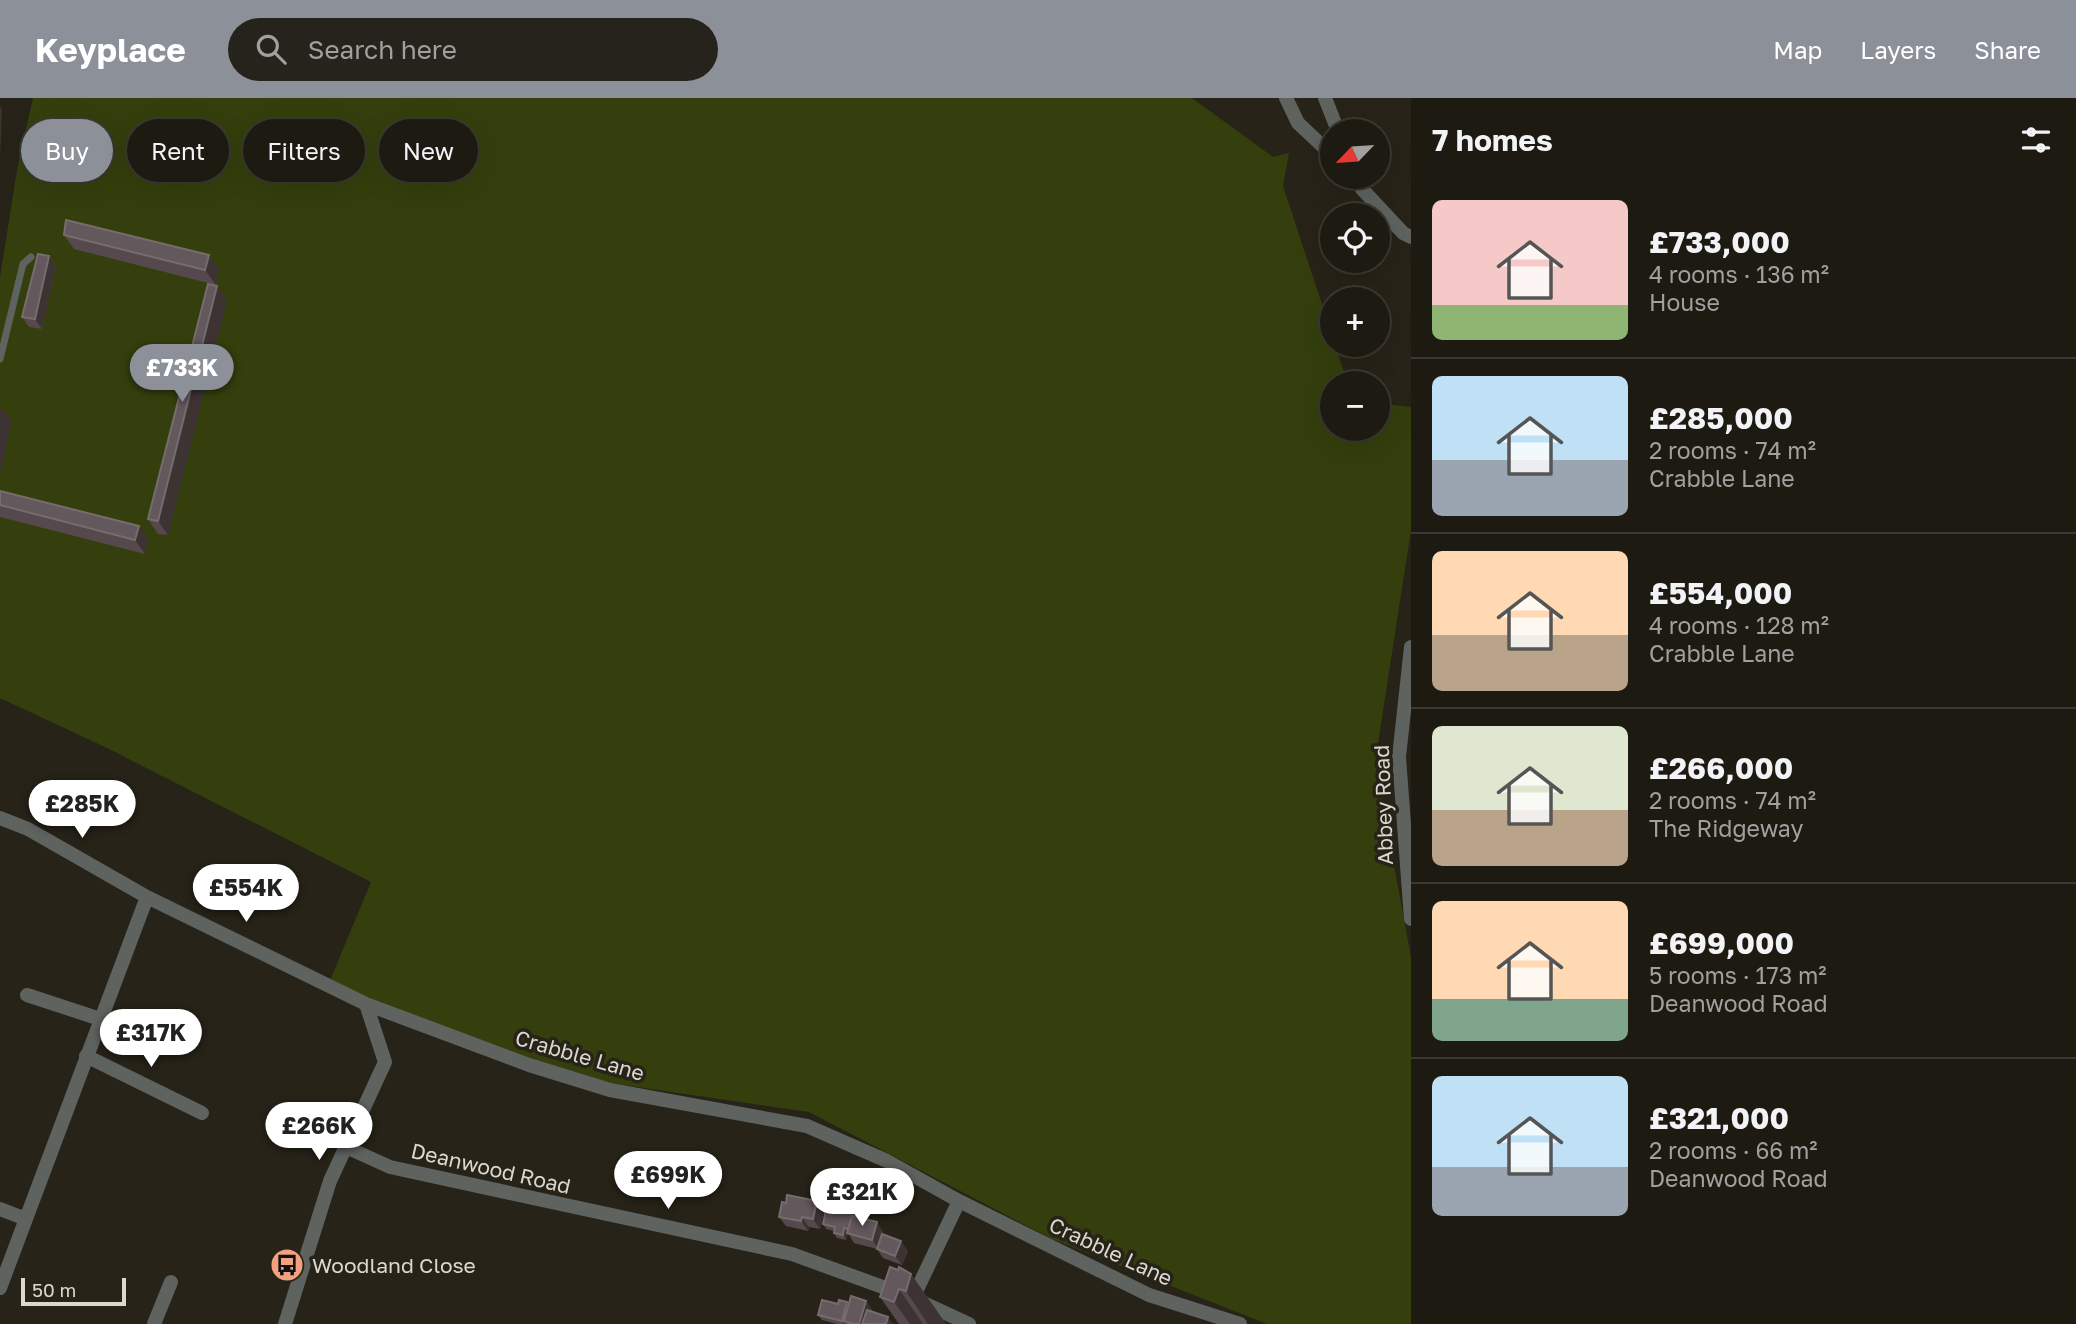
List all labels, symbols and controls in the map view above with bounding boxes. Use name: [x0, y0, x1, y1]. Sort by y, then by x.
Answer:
search box: [228, 18, 718, 81]
text: Keyplace: [35, 30, 186, 69]
icon: search: [252, 30, 290, 68]
text: Search here: [308, 34, 457, 65]
text: Map: [1773, 35, 1822, 64]
text: Layers: [1860, 35, 1936, 64]
text: Share: [1974, 35, 2041, 64]
chip: Buy: [21, 119, 113, 182]
chip: Rent: [127, 119, 229, 182]
chip: Filters: [243, 119, 365, 182]
chip: New: [379, 119, 478, 182]
north arrow: [1320, 119, 1390, 189]
map controls: [1320, 119, 1390, 441]
icon: filters: [2017, 121, 2055, 159]
text: 7 homes: [1432, 122, 1553, 158]
button: locate: [1320, 203, 1390, 273]
text: £733,000: [1649, 224, 1790, 260]
icon: home: [1488, 228, 1572, 312]
text: 4 rooms · 136 m²: [1649, 260, 1829, 288]
button: +: [1320, 287, 1390, 357]
text: House: [1649, 288, 1720, 316]
pin: £733K: [133, 344, 231, 404]
text: £733K: [146, 353, 218, 381]
button: −: [1320, 371, 1390, 441]
text: £285,000: [1649, 400, 1793, 436]
icon: home: [1488, 404, 1572, 488]
text: 2 rooms · 74 m²: [1649, 436, 1816, 464]
text: Crabble Lane: [1649, 464, 1795, 492]
text: £554,000: [1649, 575, 1792, 611]
icon: home: [1488, 579, 1572, 663]
text: 4 rooms · 128 m²: [1649, 611, 1829, 639]
text: Crabble Lane: [1649, 639, 1795, 667]
street label: Abbey Road: [1368, 745, 1398, 865]
text: £266,000: [1649, 750, 1793, 786]
icon: home: [1488, 754, 1572, 838]
pin: £285K: [33, 780, 131, 840]
text: 2 rooms · 74 m²: [1649, 786, 1816, 814]
text: £285K: [45, 789, 119, 817]
text: The Ridgeway: [1649, 814, 1803, 842]
pin: £554K: [197, 864, 295, 924]
text: £554K: [209, 873, 283, 901]
text: £699,000: [1649, 925, 1794, 961]
icon: home: [1488, 929, 1572, 1013]
text: 5 rooms · 173 m²: [1649, 961, 1827, 989]
text: Deanwood Road: [1649, 989, 1828, 1017]
pin: £317K: [102, 1010, 200, 1069]
text: £317K: [116, 1018, 186, 1046]
street label: Crabble Lane: [512, 1024, 648, 1086]
text: £321,000: [1649, 1100, 1789, 1136]
pin: £266K: [270, 1102, 368, 1162]
icon: home: [1488, 1104, 1572, 1188]
text: £266K: [281, 1111, 357, 1139]
text: 2 rooms · 66 m²: [1649, 1136, 1818, 1164]
street label: Deanwood Road: [409, 1137, 573, 1199]
pin: £699K: [619, 1152, 717, 1211]
text: £699K: [630, 1160, 706, 1188]
text: Deanwood Road: [1649, 1164, 1828, 1192]
pin: £321K: [813, 1168, 911, 1228]
text: £321K: [826, 1177, 898, 1205]
street label: Crabble Lane: [1045, 1211, 1177, 1291]
bus stop icon: Woodland Close: [268, 1246, 306, 1284]
place label: Woodland Close: [312, 1252, 476, 1278]
scale bar: [21, 1275, 126, 1307]
text: 50 m: [32, 1278, 76, 1301]

